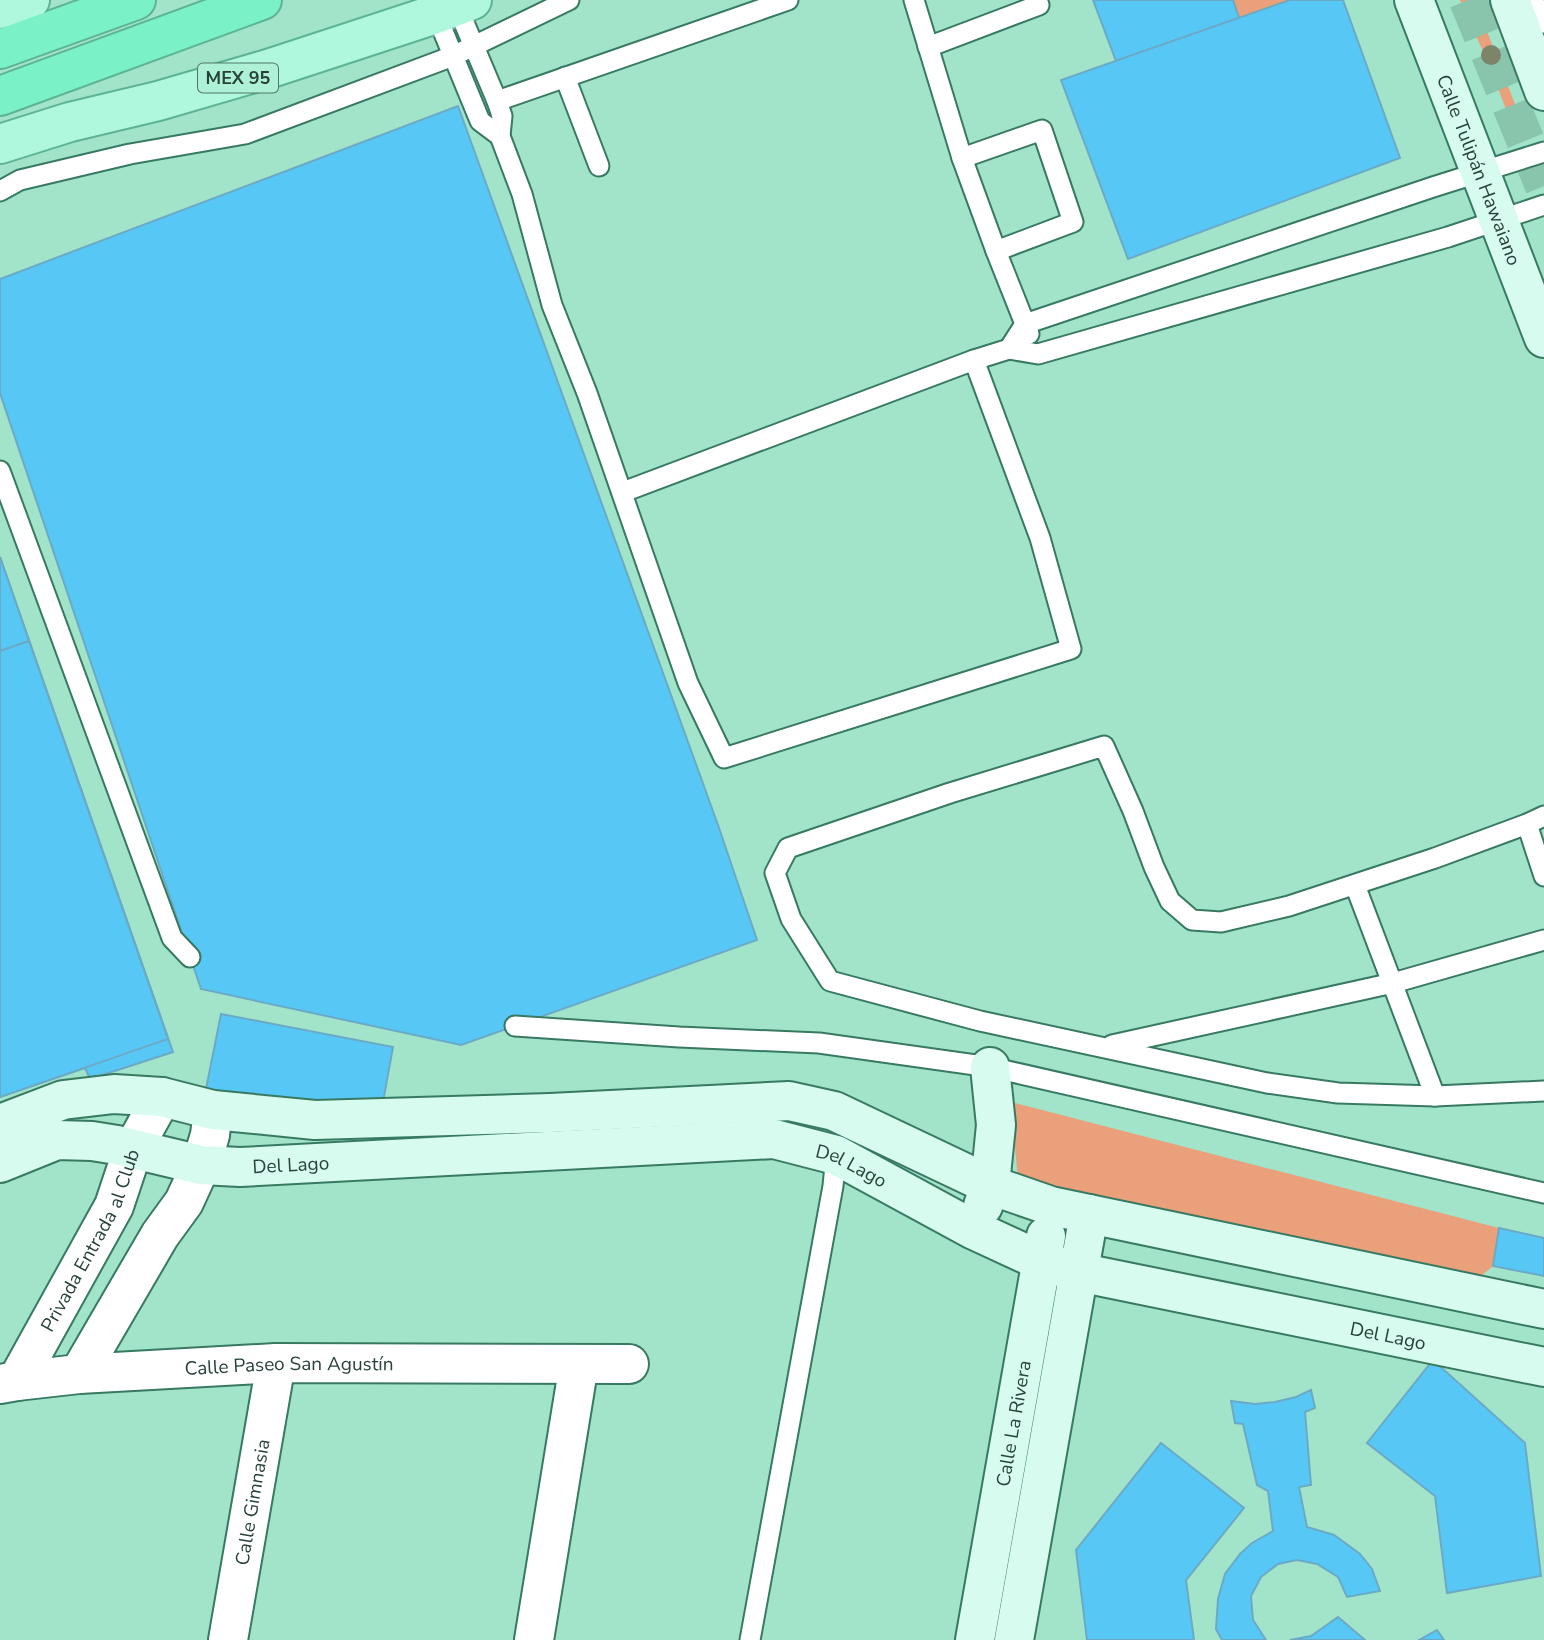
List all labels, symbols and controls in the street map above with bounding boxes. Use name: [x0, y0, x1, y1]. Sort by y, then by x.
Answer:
road number: MEX 95: [198, 64, 278, 92]
street label: Calle Tulipán Hawaiano: [1430, 71, 1527, 269]
street label: Del Lago: [813, 1138, 891, 1194]
street label: Privada Entrada al Club: [35, 1146, 146, 1337]
street label: Del Lago: [252, 1150, 330, 1180]
street label: Del Lago: [1348, 1316, 1428, 1357]
street label: Calle Paseo San Agustín: [184, 1351, 394, 1382]
street label: Calle La Rivera: [990, 1358, 1038, 1489]
street label: Calle Gimnasia: [229, 1437, 277, 1567]

